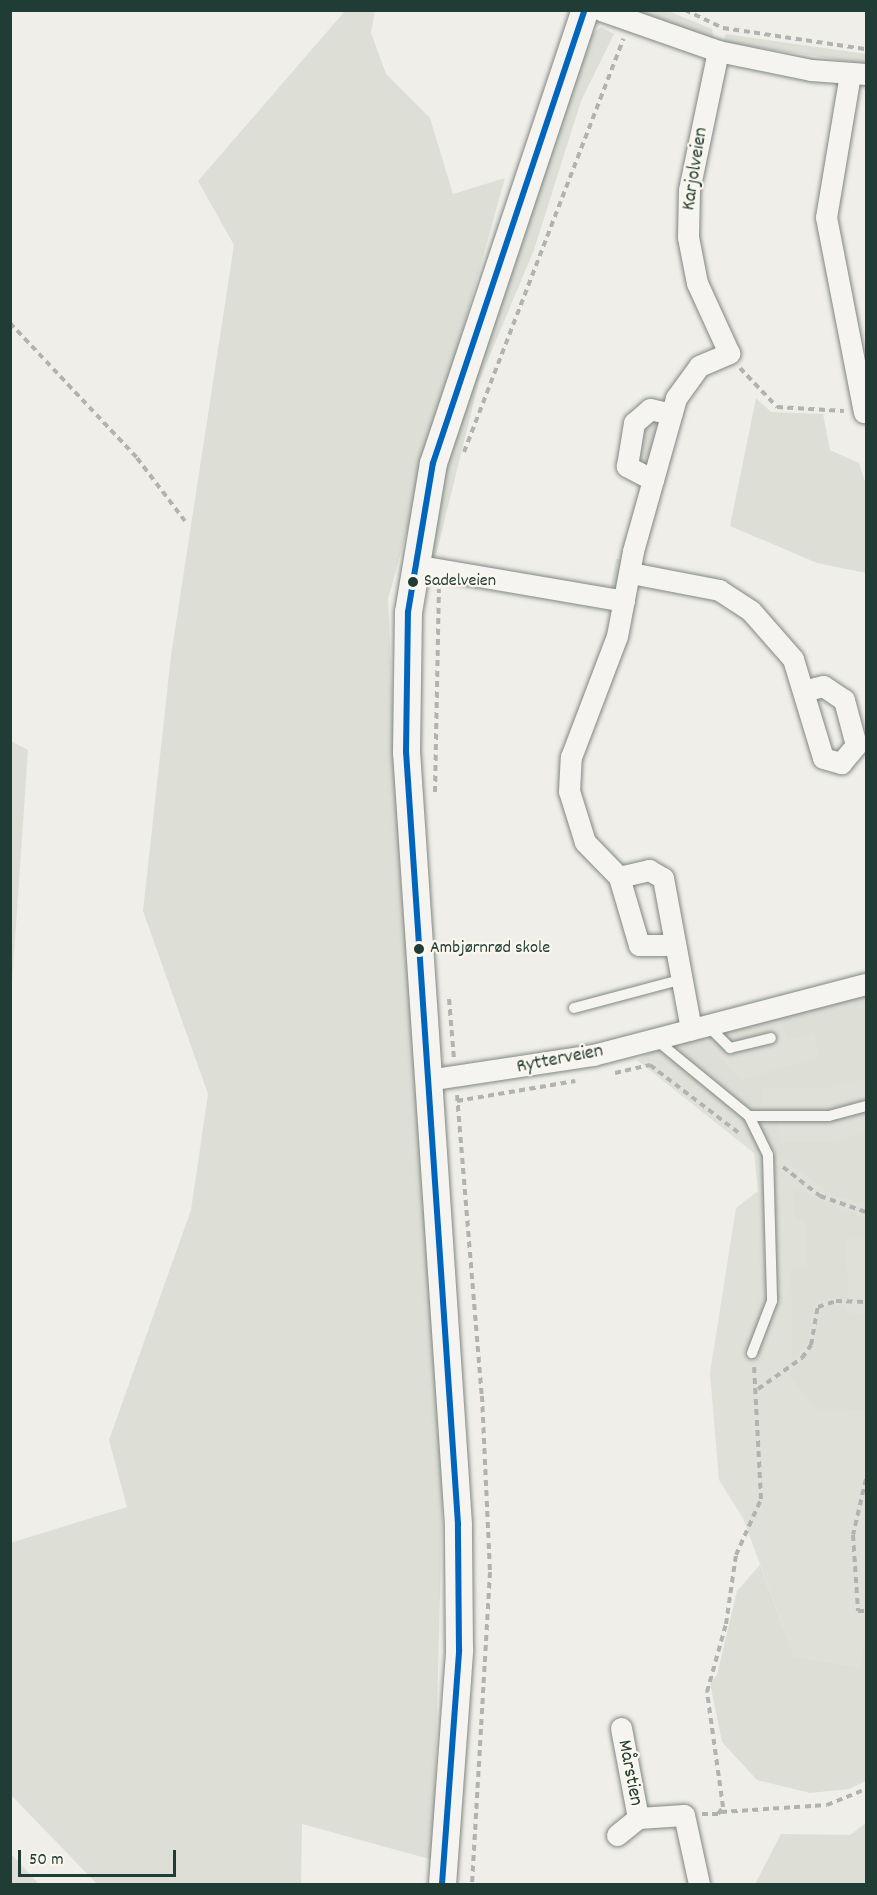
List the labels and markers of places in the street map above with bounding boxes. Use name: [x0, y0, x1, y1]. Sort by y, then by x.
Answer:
place label: Sadelveien: [424, 571, 496, 593]
marker: Sadelveien: [407, 576, 419, 588]
place label: Ambjørnrød skole: [430, 938, 550, 960]
marker: Ambjørnrød skole: [413, 943, 425, 955]

